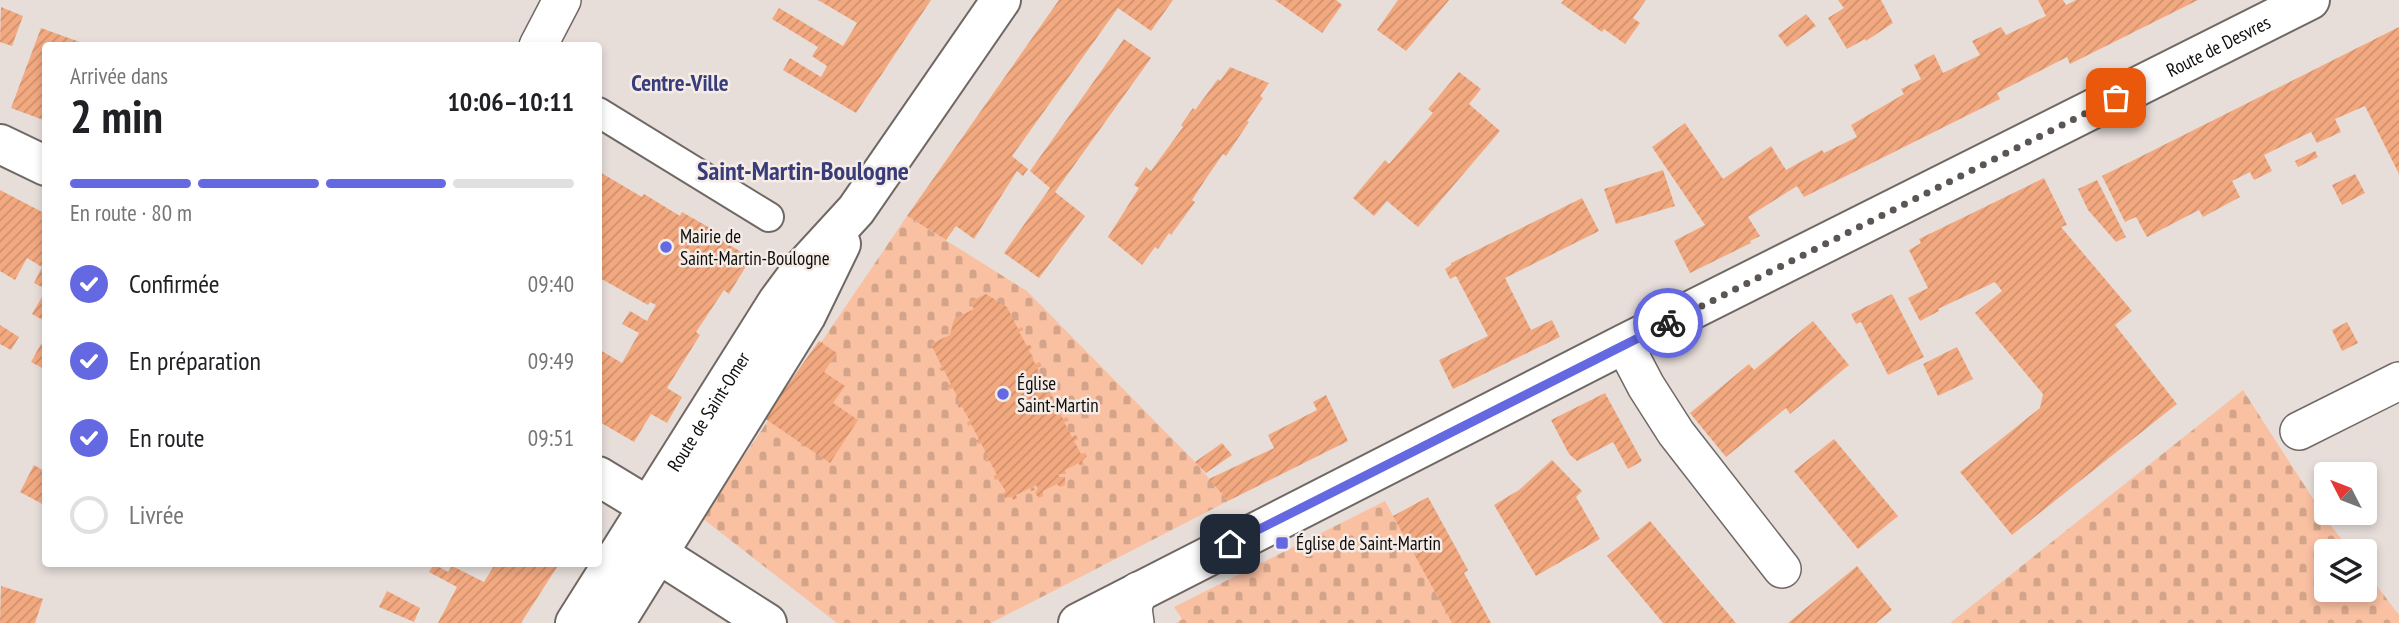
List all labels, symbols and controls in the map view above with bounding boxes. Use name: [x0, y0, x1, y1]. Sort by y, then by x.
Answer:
street label: Route de Desvres: [2162, 10, 2274, 82]
text: Arrivée dans: [70, 61, 168, 90]
district label: Centre-Ville: [631, 68, 729, 97]
pin: [2086, 68, 2146, 128]
icon: bag: [2097, 79, 2135, 117]
text: 10:06–10:11: [447, 85, 574, 118]
text: 2 min: [70, 86, 163, 146]
district label: Saint-Martin-Boulogne: [697, 154, 909, 187]
text: En route · 80 m: [70, 198, 192, 227]
place label: Mairie de Saint-Martin-Boulogne: [680, 224, 830, 270]
marker: Mairie de Saint-Martin-Boulogne: [658, 239, 674, 255]
icon: check: [70, 265, 108, 303]
text: Confirmée: [129, 267, 220, 300]
text: 09:40: [528, 269, 574, 298]
courier: [1633, 288, 1703, 358]
icon: bike: [1649, 304, 1687, 342]
icon: check: [70, 342, 108, 380]
text: En préparation: [129, 344, 261, 377]
text: 09:49: [528, 346, 574, 375]
street label: Route de Saint-Omer: [662, 347, 755, 476]
place label: Église Saint-Martin: [1017, 371, 1099, 417]
marker: Église Saint-Martin: [995, 386, 1011, 402]
icon: check: [70, 419, 108, 457]
text: En route: [129, 421, 204, 454]
text: 09:51: [528, 423, 574, 452]
north arrow: [2314, 462, 2376, 525]
map controls: [2314, 462, 2377, 602]
text: Livrée: [129, 498, 184, 531]
pin: [1200, 514, 1260, 574]
icon: home: [1211, 525, 1249, 563]
place label: Église de Saint-Martin: [1296, 531, 1441, 555]
marker: Église de Saint-Martin: [1274, 535, 1290, 551]
button: layers: [2314, 539, 2377, 602]

